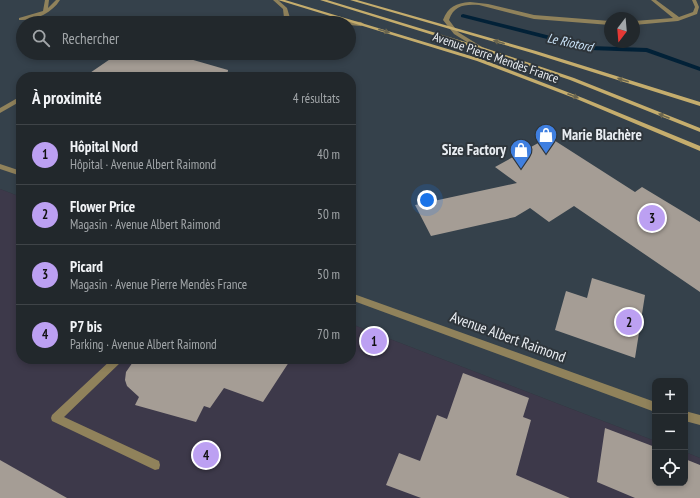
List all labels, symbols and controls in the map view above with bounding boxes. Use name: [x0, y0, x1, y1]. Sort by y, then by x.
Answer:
north arrow: [604, 12, 640, 48]
search box: [16, 16, 356, 60]
icon: search: [30, 27, 52, 49]
one-way arrow: [379, 28, 391, 34]
street label: Avenue Pierre Mendès France: [431, 28, 561, 87]
text: Rechercher: [62, 29, 119, 48]
water label: Le Riotord: [546, 29, 596, 56]
one-way arrow: [492, 38, 505, 44]
one-way arrow: [616, 77, 628, 83]
text: À proximité: [32, 87, 102, 109]
text: 4 résultats: [293, 90, 340, 107]
one-way arrow: [568, 93, 580, 99]
one-way arrow: [657, 112, 669, 118]
shop icon: Marie Blachère: [533, 122, 559, 155]
place label: Marie Blachère: [562, 125, 642, 144]
text: Hôpital Nord: [70, 137, 138, 156]
shop icon: Size Factory: [508, 137, 534, 170]
place label: Size Factory: [442, 140, 507, 159]
text: 1: [42, 146, 48, 163]
text: 40 m: [317, 146, 340, 163]
text: Hôpital · Avenue Albert Raimond: [70, 156, 216, 173]
your location: [417, 190, 437, 210]
text: Flower Price: [70, 197, 135, 216]
pin: 3: [639, 203, 665, 233]
text: 2: [42, 206, 48, 223]
text: 50 m: [317, 206, 340, 223]
text: Magasin · Avenue Albert Raimond: [70, 216, 221, 233]
text: Picard: [70, 257, 103, 276]
text: 3: [42, 266, 48, 283]
text: 50 m: [317, 266, 340, 283]
text: Magasin · Avenue Pierre Mendès France: [70, 276, 247, 293]
street label: Avenue Albert Raimond: [448, 307, 569, 366]
pin: 2: [616, 307, 642, 337]
text: P7 bis: [70, 317, 102, 336]
text: 4: [42, 326, 48, 343]
text: 70 m: [317, 326, 340, 343]
pin: 1: [361, 326, 387, 356]
text: Parking · Avenue Albert Raimond: [70, 336, 217, 353]
map controls: [652, 378, 688, 486]
button: +: [652, 378, 688, 414]
button: −: [652, 414, 688, 450]
pin: 4: [193, 440, 219, 470]
button: locate: [652, 450, 688, 486]

